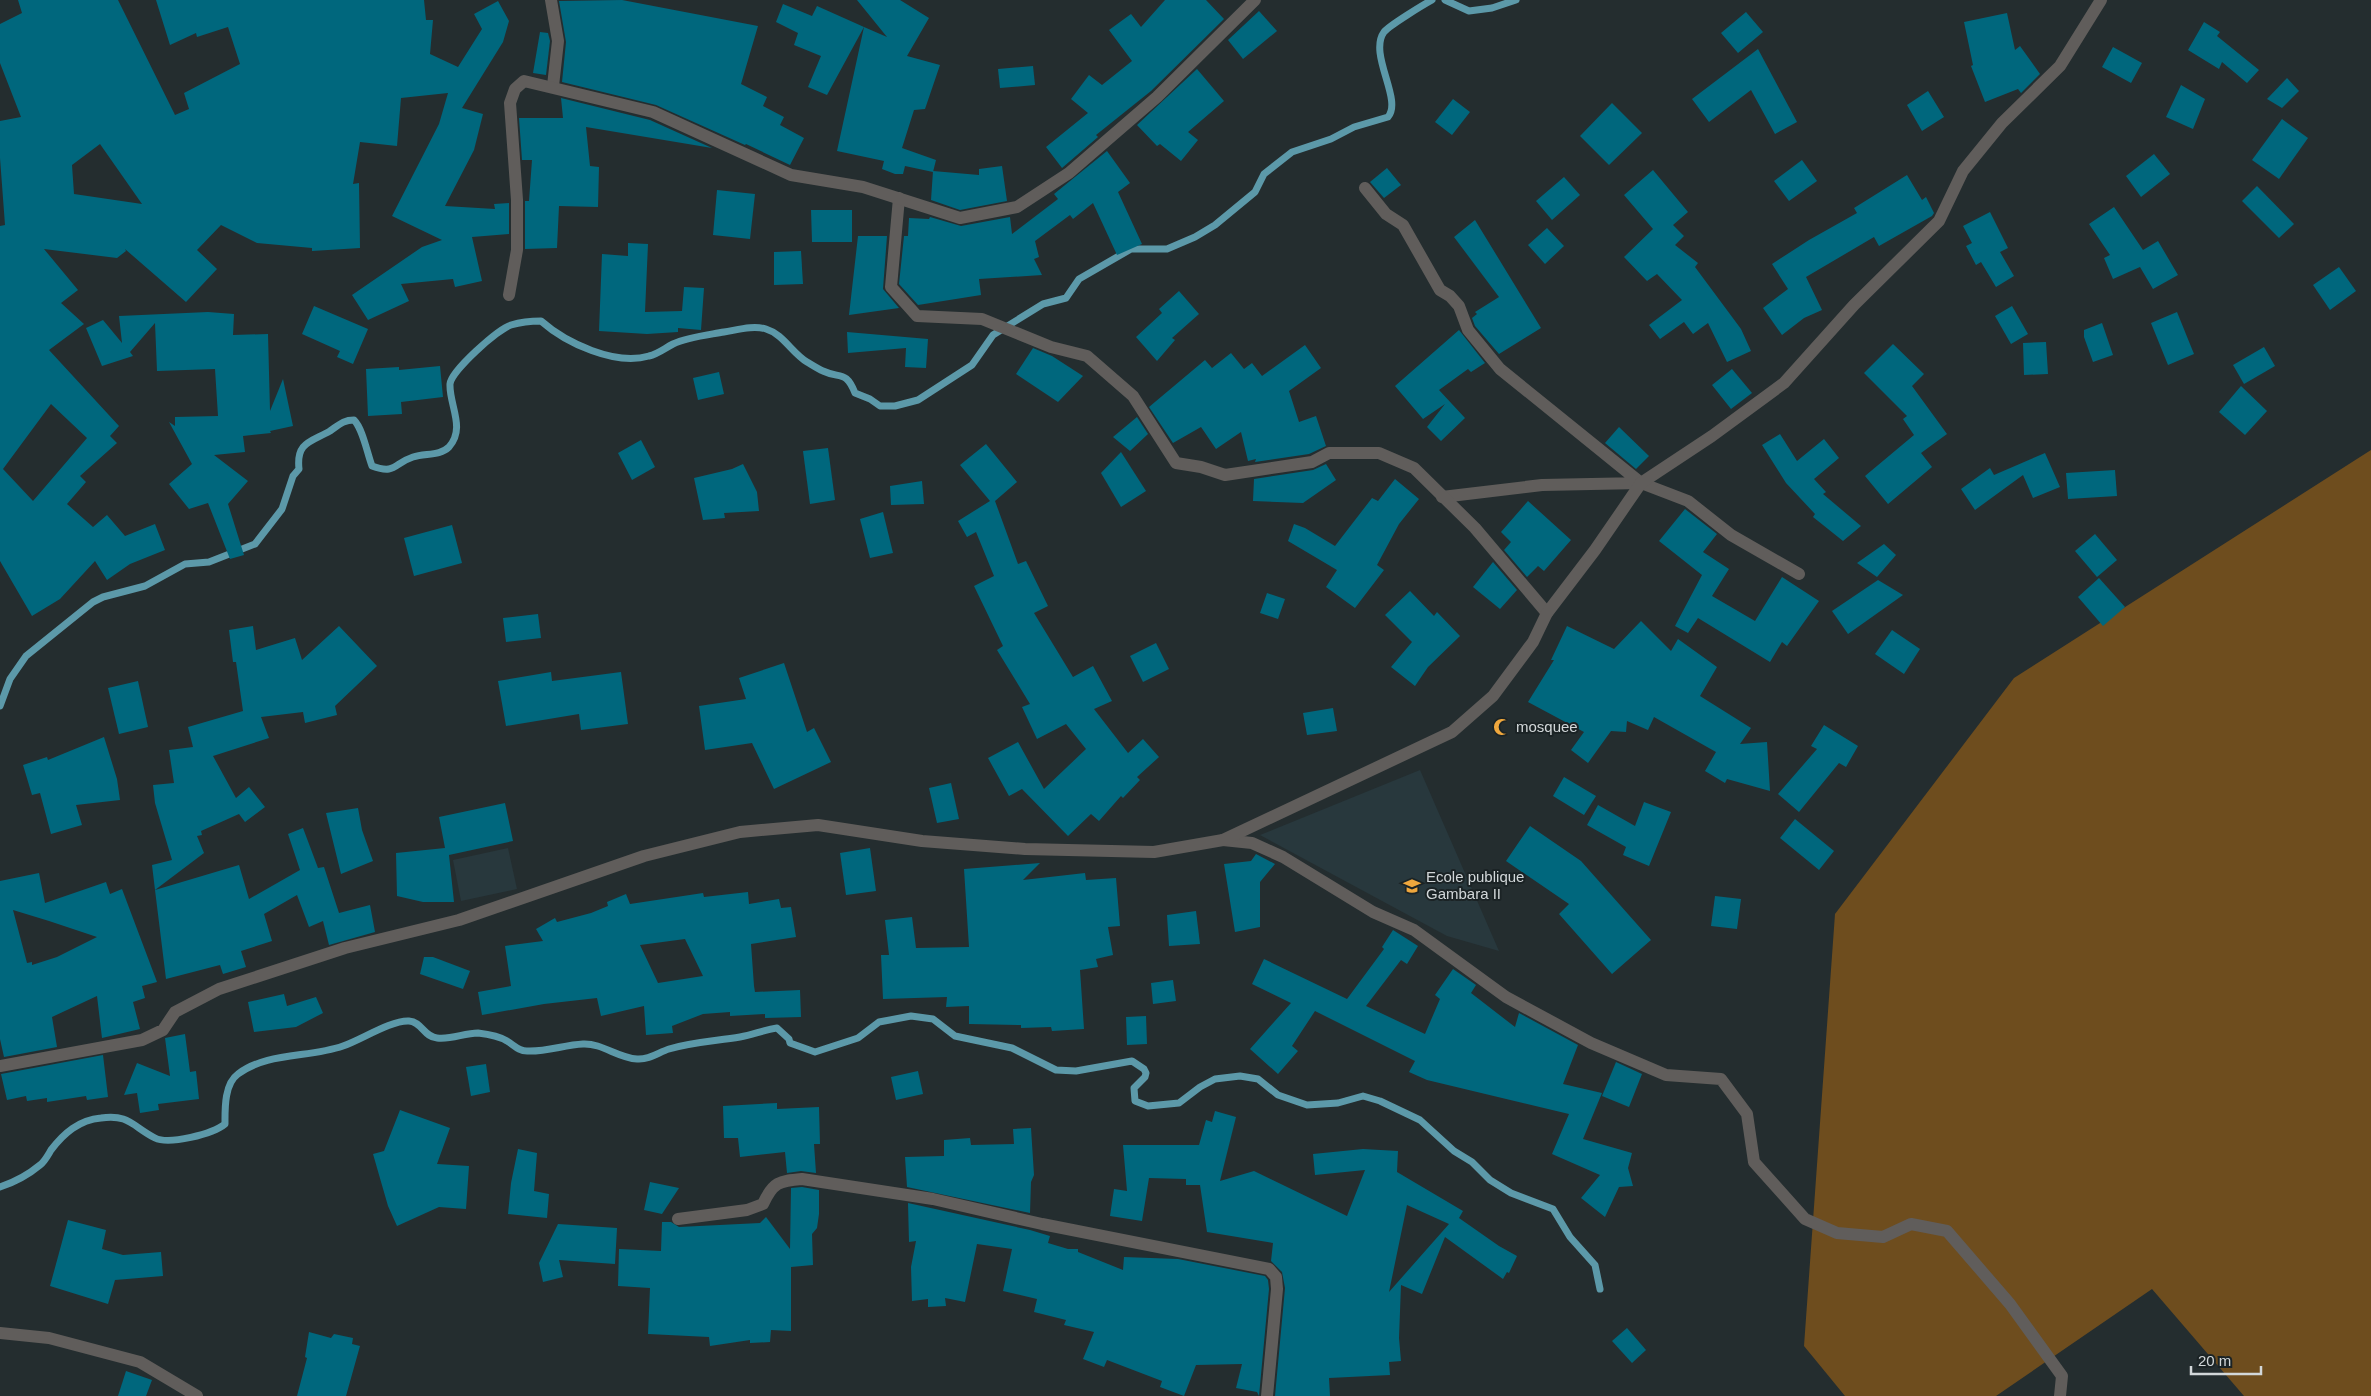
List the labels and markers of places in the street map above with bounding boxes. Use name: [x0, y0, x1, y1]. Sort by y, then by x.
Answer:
mosque icon: mosquee: [1492, 717, 1512, 737]
place label: mosquee: [1516, 718, 1578, 735]
place label: Ecole publique Gambara II: [1426, 868, 1524, 902]
school or university icon: Ecole publique Gambara II: [1402, 876, 1422, 896]

